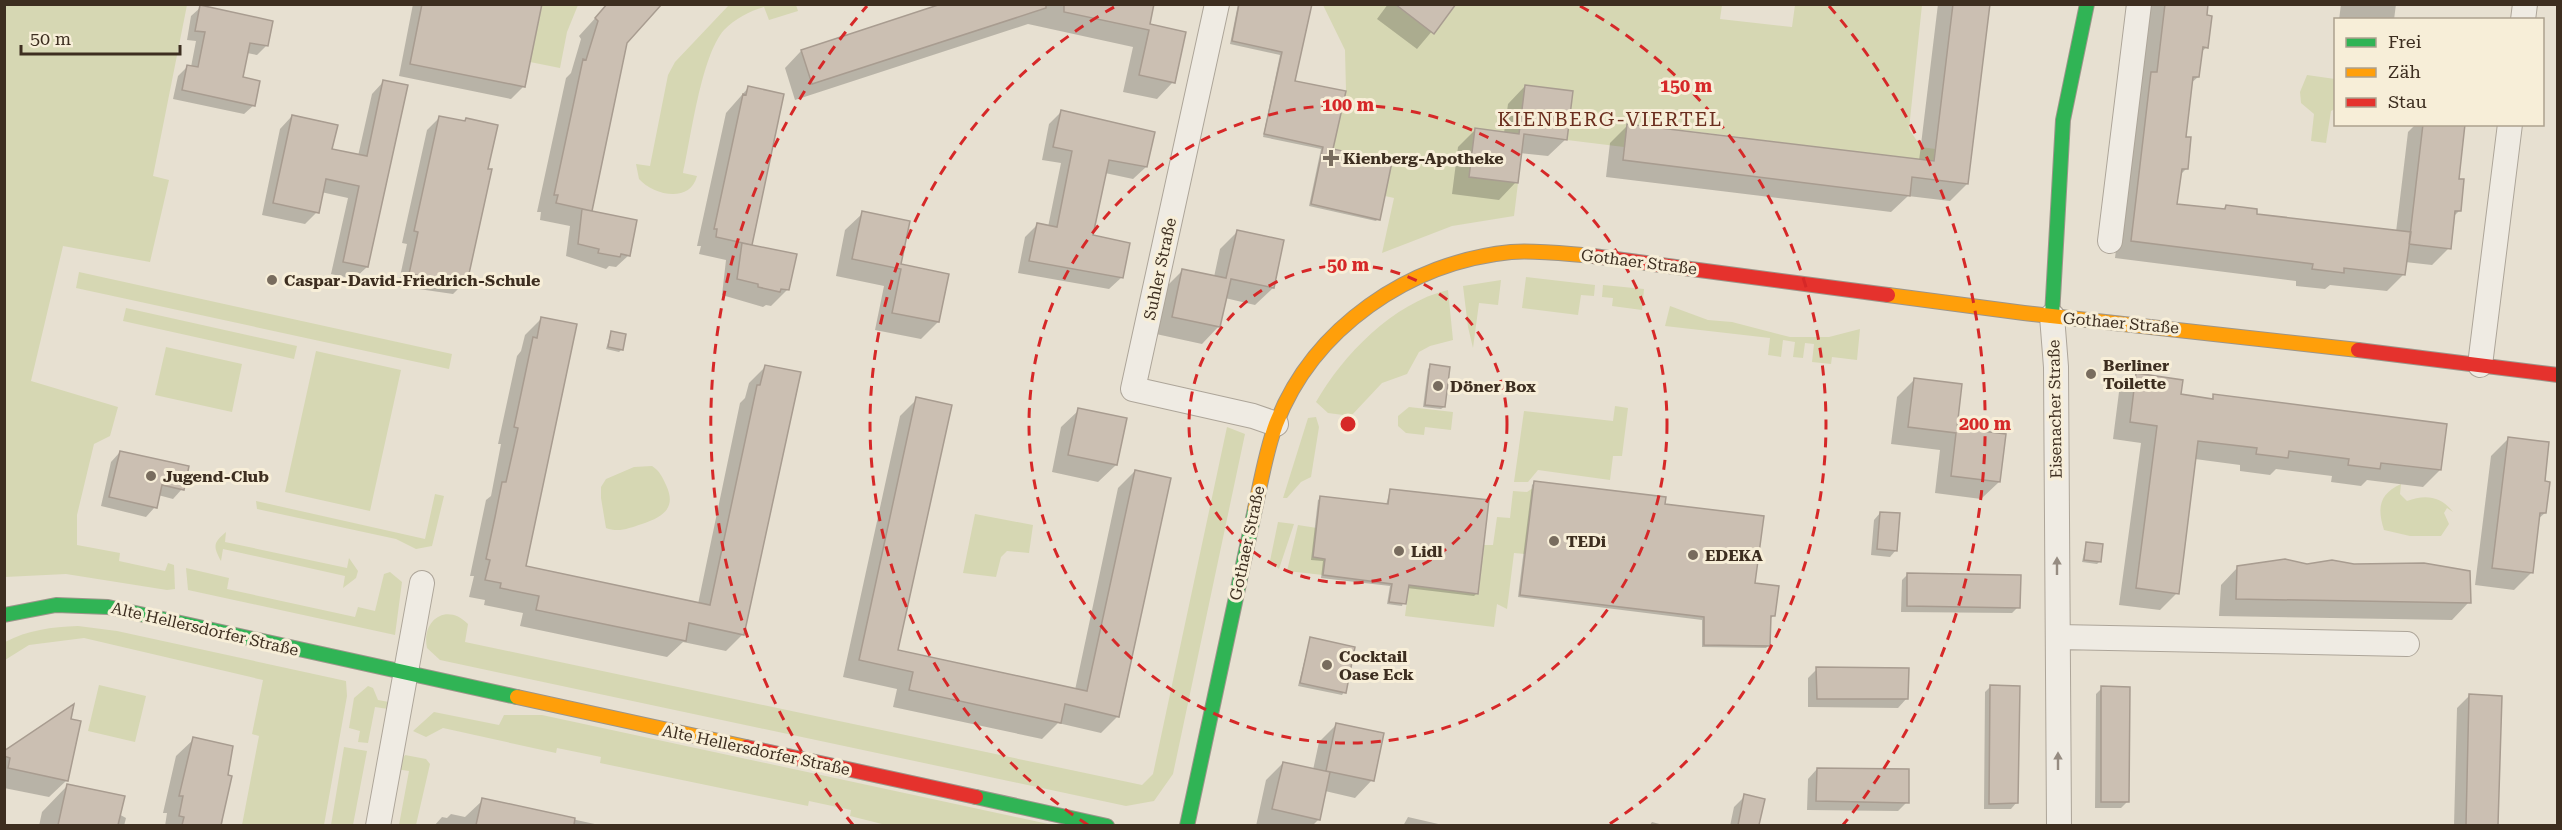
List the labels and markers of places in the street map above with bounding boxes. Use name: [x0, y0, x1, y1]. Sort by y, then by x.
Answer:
place label: Kienberg-Apotheke: [1343, 149, 1504, 168]
marker: Kienberg-Apotheke: [1324, 151, 1338, 165]
place label: Caspar-David-Friedrich-Schule: [284, 271, 541, 290]
marker: Caspar-David-Friedrich-Schule: [265, 273, 279, 287]
place label: Berliner Toilette: [2103, 356, 2169, 393]
marker: Berliner Toilette: [2084, 367, 2098, 381]
place label: Döner Box: [1450, 377, 1536, 396]
marker: Döner Box: [1431, 379, 1445, 393]
centre of rings: [1338, 414, 1358, 434]
place label: Jugend-Club: [163, 467, 269, 486]
marker: Jugend-Club: [144, 469, 158, 483]
place label: TEDi: [1566, 532, 1607, 551]
marker: TEDi: [1547, 534, 1561, 548]
place label: Lidl: [1411, 542, 1443, 561]
marker: Lidl: [1392, 544, 1406, 558]
place label: EDEKA: [1705, 546, 1763, 565]
marker: EDEKA: [1686, 548, 1700, 562]
place label: Cocktail Oase Eck: [1339, 647, 1414, 684]
marker: Cocktail Oase Eck: [1320, 658, 1334, 672]

